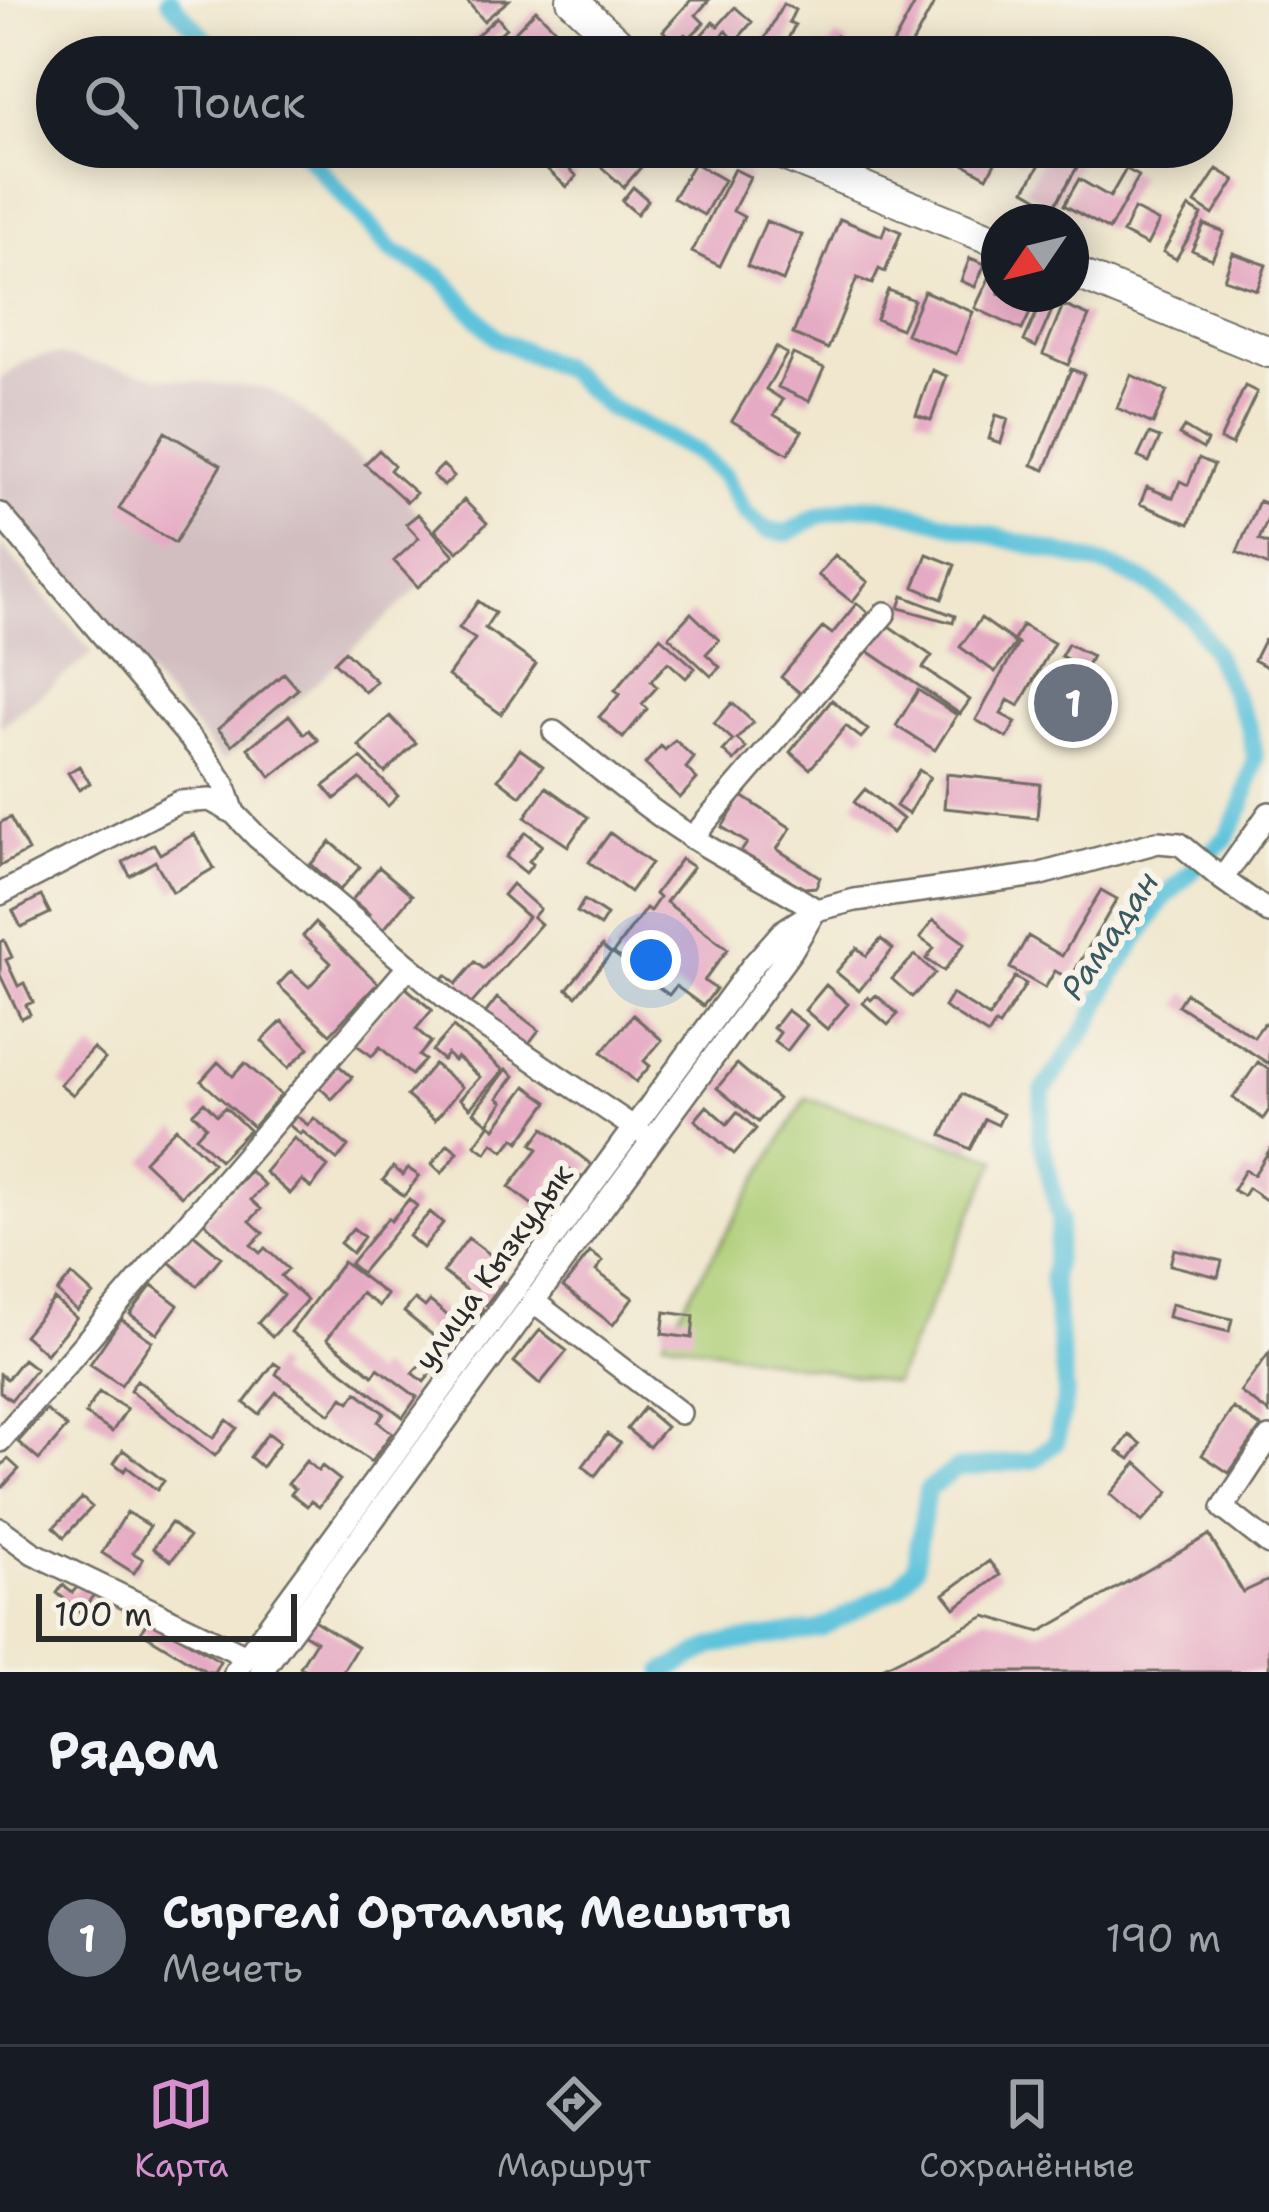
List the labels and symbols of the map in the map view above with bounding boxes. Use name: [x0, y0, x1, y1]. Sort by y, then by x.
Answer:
north arrow: [981, 204, 1089, 312]
pin: 1: [1034, 658, 1112, 748]
water label: Рамадан: [1050, 862, 1169, 1008]
your location: [621, 930, 681, 990]
street label: улица Кызкудык: [405, 1155, 582, 1378]
scale bar: [36, 1588, 297, 1641]

